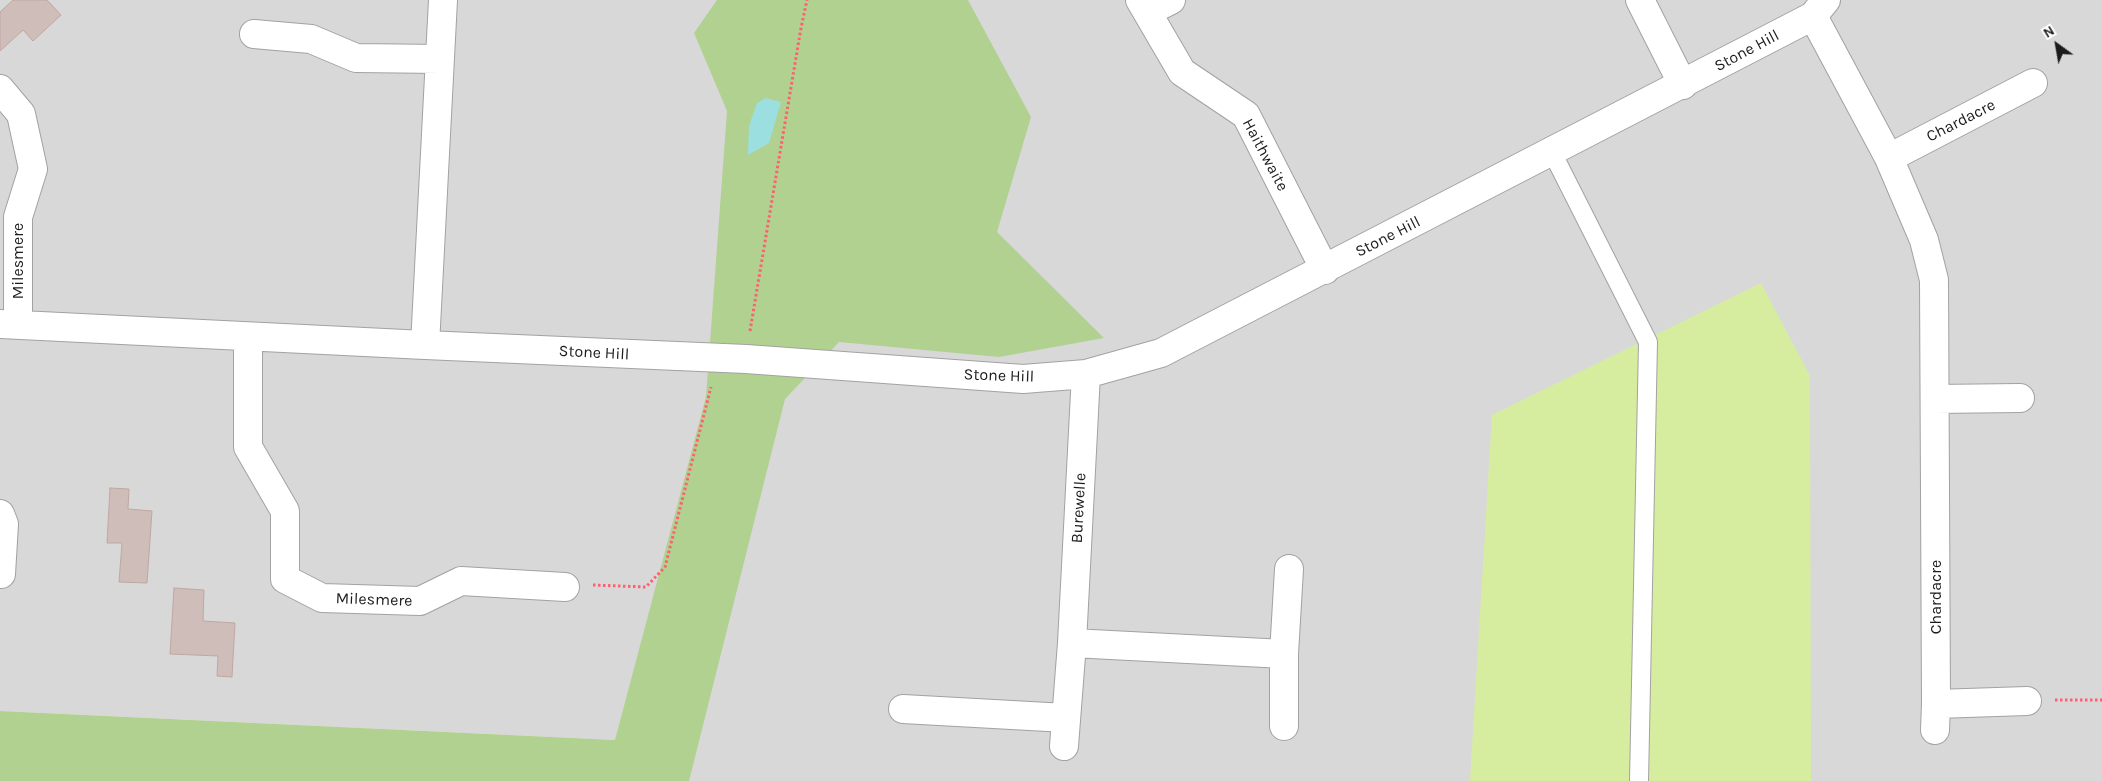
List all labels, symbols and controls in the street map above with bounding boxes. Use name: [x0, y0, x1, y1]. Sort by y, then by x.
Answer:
north arrow: [2032, 20, 2082, 70]
text: N: [2040, 22, 2058, 42]
street label: Stone Hill: [1711, 26, 1783, 76]
street label: Chardacre: [1923, 96, 1999, 146]
street label: Haithwaite: [1238, 115, 1292, 195]
street label: Stone Hill: [1352, 212, 1424, 262]
street label: Milesmere: [8, 223, 28, 299]
street label: Stone Hill: [558, 342, 630, 364]
street label: Stone Hill: [963, 365, 1035, 387]
street label: Burewelle: [1068, 472, 1090, 544]
street label: Chardacre: [1926, 560, 1946, 634]
street label: Milesmere: [335, 589, 413, 611]

